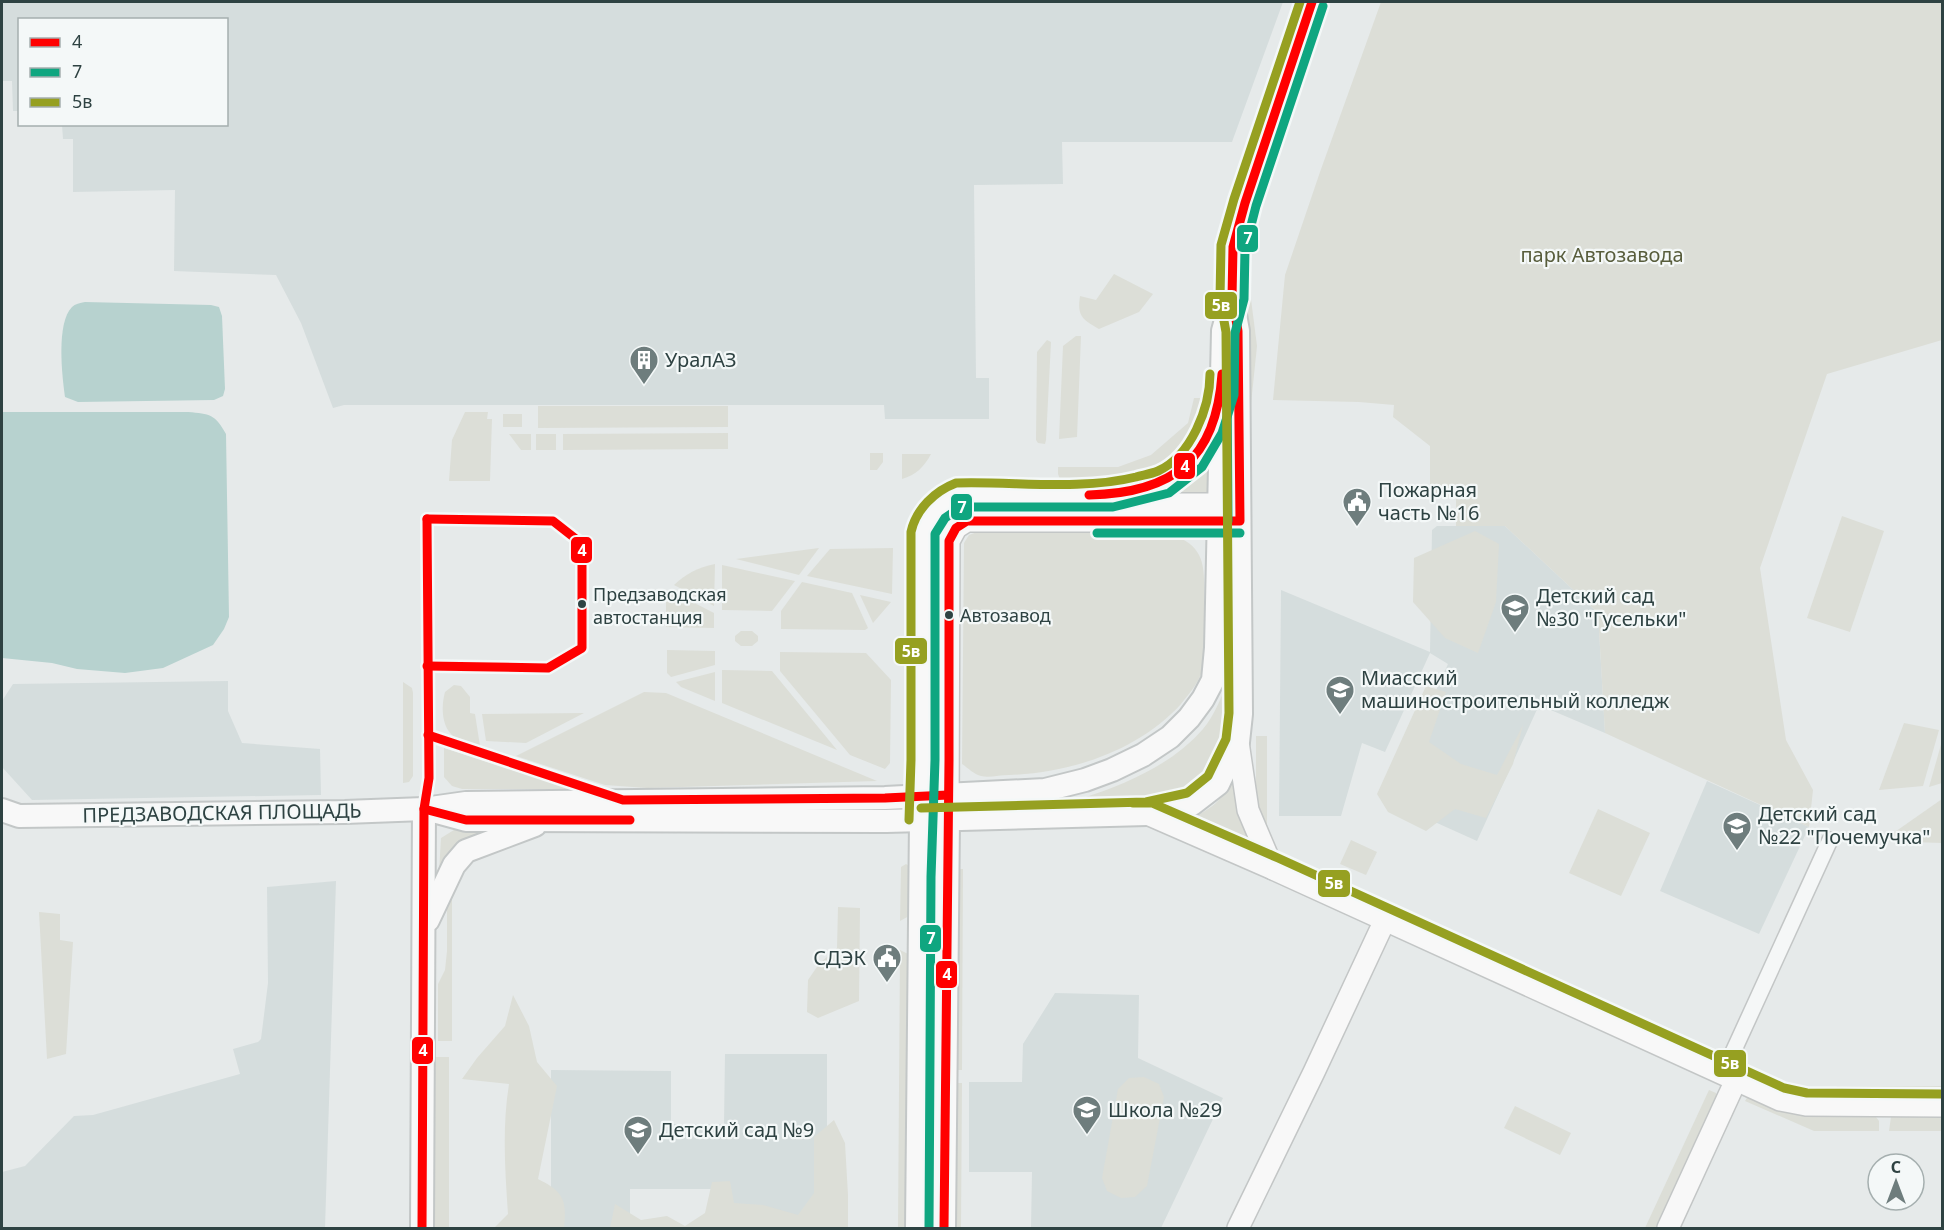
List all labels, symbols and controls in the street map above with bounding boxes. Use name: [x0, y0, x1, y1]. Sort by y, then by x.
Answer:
legend: [18, 18, 228, 126]
text: 4: [72, 29, 82, 53]
text: 7: [72, 59, 82, 83]
text: 5в: [72, 89, 92, 113]
line badge: 7: [1236, 224, 1259, 253]
text: 7: [1243, 227, 1253, 249]
park label: парк Автозавода: [1520, 241, 1684, 268]
line badge: 5в: [1204, 291, 1238, 320]
text: 5в: [1212, 294, 1230, 316]
building icon: УралАЗ: [628, 344, 660, 386]
place label: УралАЗ: [665, 346, 736, 373]
line badge: 4: [1173, 452, 1196, 480]
text: 4: [1180, 455, 1190, 477]
place label: Пожарная часть №16: [1378, 476, 1479, 526]
public building icon: Пожарная часть №16: [1341, 486, 1373, 528]
line badge: 7: [950, 493, 973, 521]
text: 7: [957, 496, 967, 518]
line badge: 4: [570, 536, 593, 564]
text: 4: [577, 539, 587, 561]
place label: Предзаводская автостанция: [593, 582, 727, 629]
place label: Детский сад №30 "Гусельки": [1536, 582, 1687, 632]
school or university icon: Детский сад №30 "Гусельки": [1499, 592, 1531, 634]
marker: Предзаводская автостанция: [576, 598, 588, 610]
place label: Автозавод: [960, 603, 1051, 627]
marker: Автозавод: [943, 609, 955, 621]
line badge: 5в: [894, 637, 928, 665]
text: 5в: [902, 640, 920, 662]
place label: Миасский машиностроительный колледж: [1361, 664, 1670, 714]
school or university icon: Миасский машиностроительный колледж: [1324, 674, 1356, 716]
street label: ПРЕДЗАВОДСКАЯ ПЛОЩАДЬ: [82, 797, 362, 828]
place label: Детский сад №22 "Почемучка": [1758, 800, 1930, 850]
school or university icon: Детский сад №22 "Почемучка": [1721, 810, 1753, 852]
line badge: 5в: [1317, 869, 1351, 898]
text: 5в: [1325, 872, 1343, 894]
line badge: 7: [919, 924, 942, 953]
text: 7: [926, 927, 936, 949]
public building icon: СДЭК: [871, 942, 903, 984]
place label: СДЭК: [813, 944, 866, 971]
line badge: 4: [935, 960, 958, 989]
text: 4: [942, 963, 952, 985]
line badge: 4: [411, 1036, 434, 1065]
text: 4: [418, 1039, 428, 1061]
line badge: 5в: [1713, 1049, 1747, 1078]
text: 5в: [1721, 1052, 1739, 1074]
school or university icon: Школа №29: [1071, 1094, 1103, 1136]
place label: Школа №29: [1108, 1096, 1222, 1123]
school or university icon: Детский сад №9: [622, 1114, 654, 1156]
place label: Детский сад №9: [659, 1116, 814, 1143]
north arrow: [1866, 1152, 1926, 1212]
text: С: [1891, 1156, 1901, 1178]

